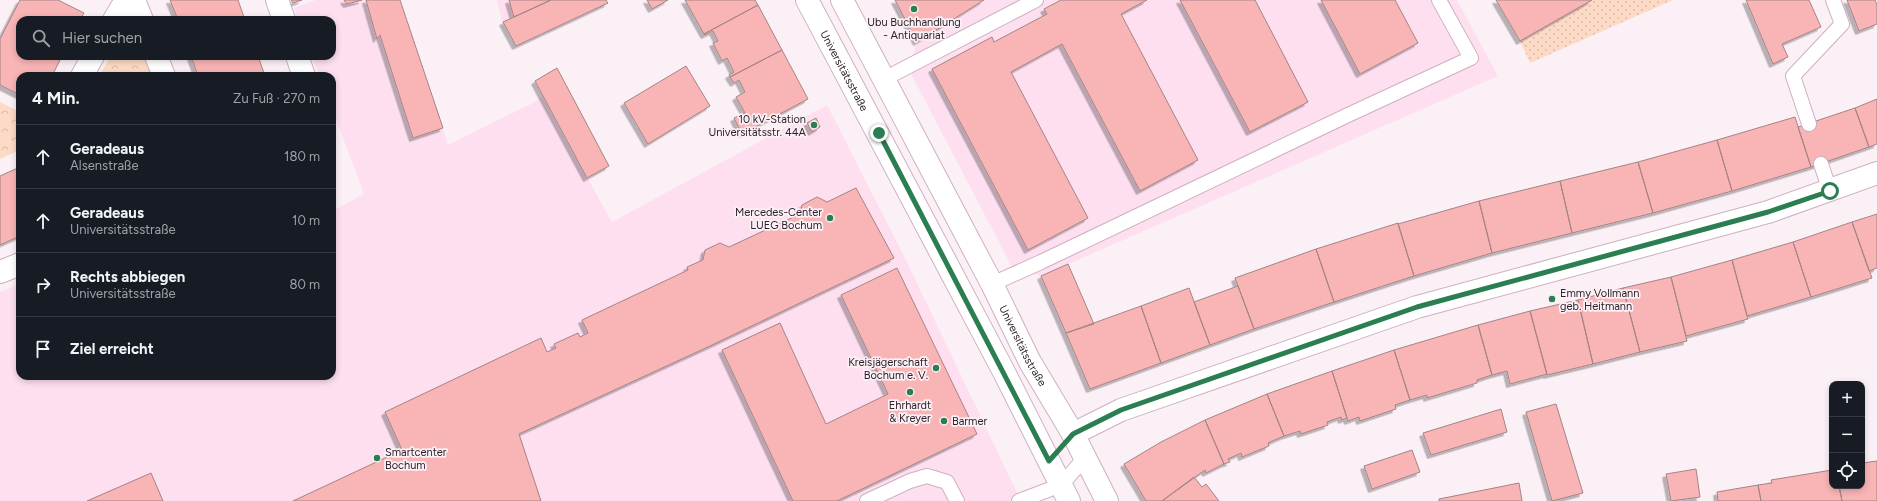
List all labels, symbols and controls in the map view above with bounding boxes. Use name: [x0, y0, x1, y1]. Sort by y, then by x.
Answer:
marker: Ubu Buchhandlung - Antiquariat: [909, 4, 919, 14]
search box: [16, 16, 336, 60]
place label: Ubu Buchhandlung - Antiquariat: [867, 16, 961, 42]
icon: search: [30, 27, 52, 49]
street label: Universitätsstraße: [818, 28, 871, 113]
text: Hier suchen: [62, 29, 142, 47]
text: 4 Min.: [32, 88, 80, 108]
text: Zu Fuß · 270 m: [233, 91, 320, 106]
place label: 10 kV-Station Universitätsstr. 44A: [708, 113, 807, 139]
marker: 10 kV-Station Universitätsstr. 44A: [809, 120, 819, 130]
route end: [870, 124, 888, 142]
text: Geradeaus: [70, 140, 144, 158]
icon: ahead: [32, 146, 54, 168]
text: 180 m: [284, 149, 320, 164]
text: Alsenstraße: [70, 158, 139, 173]
route start: [1821, 182, 1839, 200]
text: Geradeaus: [70, 204, 144, 222]
place label: Mercedes-Center LUEG Bochum: [735, 206, 822, 232]
icon: ahead: [32, 210, 54, 232]
text: 10 m: [292, 213, 320, 228]
marker: Mercedes-Center LUEG Bochum: [825, 213, 835, 223]
text: Universitätsstraße: [70, 222, 176, 237]
text: Rechts abbiegen: [70, 268, 185, 286]
icon: right: [32, 274, 54, 296]
text: 80 m: [289, 277, 320, 292]
text: Universitätsstraße: [70, 286, 176, 301]
place label: Emmy Vollmann geb. Heitmann: [1560, 287, 1639, 313]
marker: Emmy Vollmann geb. Heitmann: [1547, 294, 1557, 304]
street label: Universitätsstraße: [997, 303, 1049, 388]
icon: arrive: [32, 338, 54, 360]
text: Ziel erreicht: [70, 340, 154, 358]
place label: Kreisjägerschaft Bochum e. V.: [848, 356, 928, 382]
marker: Kreisjägerschaft Bochum e. V.: [931, 363, 941, 373]
map controls: [1829, 381, 1865, 489]
button: +: [1829, 381, 1865, 417]
marker: Ehrhardt & Kreyer: [905, 387, 915, 397]
place label: Ehrhardt & Kreyer: [889, 399, 931, 425]
place label: Barmer: [952, 415, 987, 428]
marker: Barmer: [939, 416, 949, 426]
button: −: [1829, 417, 1865, 453]
place label: Smartcenter Bochum: [385, 446, 447, 472]
marker: Smartcenter Bochum: [372, 453, 382, 463]
button: locate: [1829, 453, 1865, 489]

